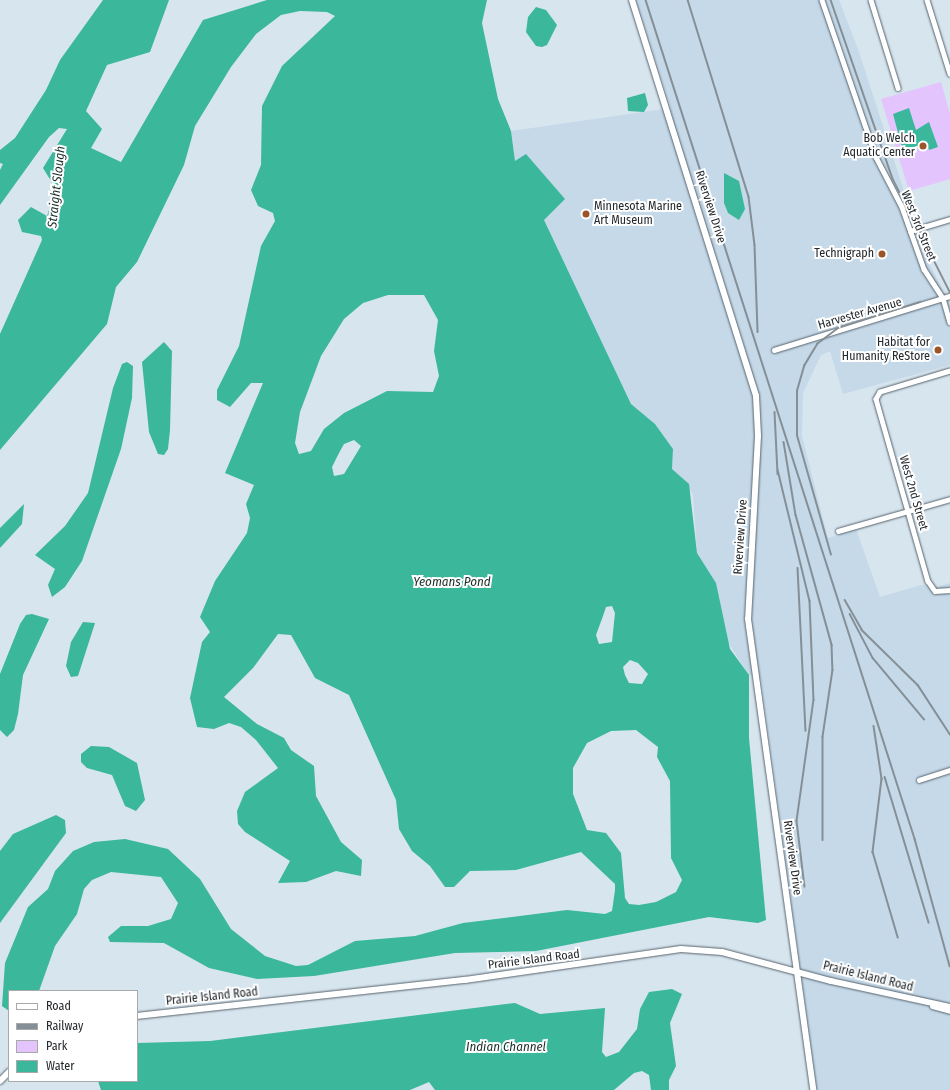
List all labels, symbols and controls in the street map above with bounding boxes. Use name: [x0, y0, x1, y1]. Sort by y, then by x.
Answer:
place label: Bob Welch Aquatic Center: [843, 132, 915, 160]
marker: Bob Welch Aquatic Center: [918, 141, 928, 151]
water label: Straight Slough: [45, 145, 69, 229]
street label: Riverview Drive: [692, 169, 728, 245]
street label: West 3rd Street: [897, 189, 939, 263]
place label: Minnesota Marine Art Museum: [594, 200, 682, 228]
marker: Minnesota Marine Art Museum: [581, 209, 591, 219]
place label: Technigraph: [814, 247, 874, 261]
marker: Technigraph: [877, 249, 887, 259]
street label: Harvester Avenue: [816, 295, 904, 333]
place label: Habitat for Humanity ReStore: [842, 336, 930, 364]
marker: Habitat for Humanity ReStore: [933, 345, 943, 355]
street label: West 2nd Street: [895, 454, 931, 532]
street label: Riverview Drive: [731, 499, 751, 575]
water label: Yeomans Pond: [413, 574, 491, 590]
street label: Riverview Drive: [780, 820, 804, 896]
street label: Prairie Island Road: [487, 947, 581, 973]
street label: Prairie Island Road: [821, 959, 915, 995]
street label: Prairie Island Road: [165, 985, 259, 1009]
legend: [8, 990, 138, 1082]
text: Road: [46, 999, 71, 1013]
text: Railway: [46, 1019, 83, 1033]
text: Park: [46, 1039, 67, 1053]
water label: Indian Channel: [466, 1039, 546, 1055]
text: Water: [46, 1059, 74, 1073]

